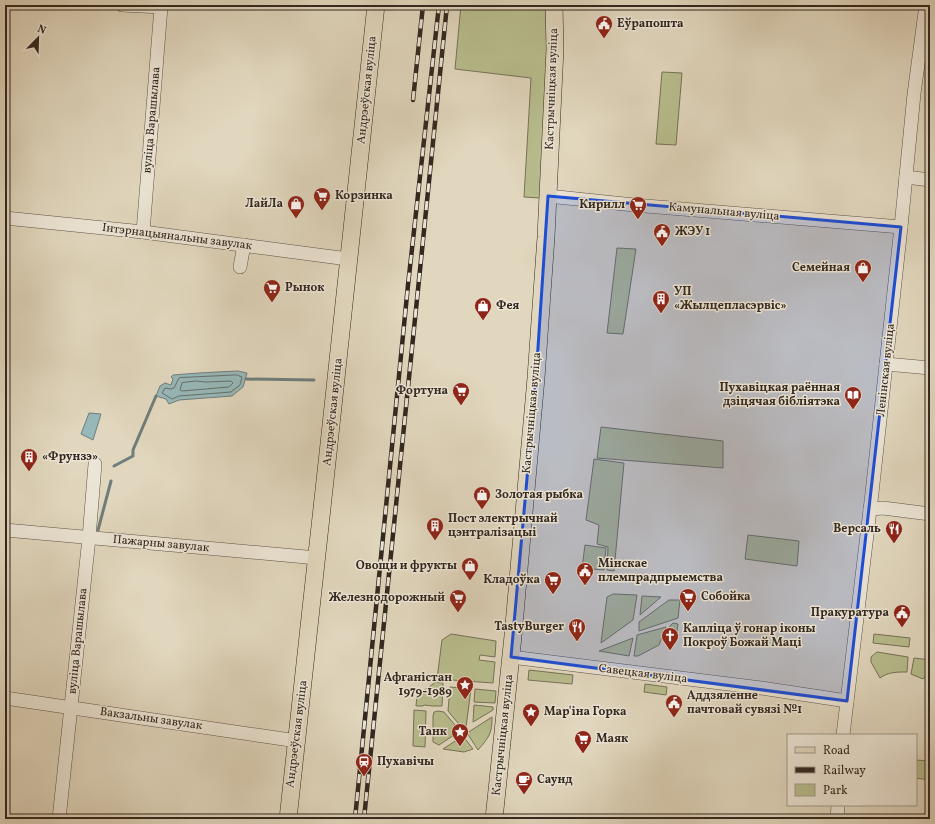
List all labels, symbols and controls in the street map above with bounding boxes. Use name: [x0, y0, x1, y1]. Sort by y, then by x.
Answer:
public building icon: Еўрапошта: [594, 14, 614, 39]
place label: Еўрапошта: [617, 16, 684, 32]
north arrow: [18, 18, 58, 58]
text: N: [35, 22, 48, 39]
street label: Кастрычніцкая вуліца: [542, 28, 562, 150]
street label: Андрэеўская вуліца: [353, 35, 381, 145]
street label: вуліца Варашылава: [139, 66, 165, 174]
supermarket icon: Корзинка: [312, 186, 332, 211]
place label: Корзинка: [335, 188, 393, 204]
shop icon: ЛайЛа: [286, 194, 306, 219]
supermarket icon: Кирилл: [628, 195, 648, 220]
place label: ЛайЛа: [245, 196, 283, 212]
place label: Кирилл: [579, 197, 625, 213]
street label: Камунальная вуліца: [668, 199, 780, 225]
street label: Інтэрнацыянальны завулак: [101, 220, 253, 254]
public building icon: ЖЭУ 1: [652, 222, 672, 247]
place label: ЖЭУ 1: [675, 224, 710, 240]
shop icon: Семейная: [853, 258, 873, 283]
place label: Семейная: [792, 260, 850, 276]
supermarket icon: Рынок: [262, 278, 282, 303]
place label: Рынок: [285, 280, 324, 296]
place label: УП «Жылцепласэрвіс»: [674, 284, 787, 314]
building icon: УП «Жылцепласэрвіс»: [651, 289, 671, 314]
shop icon: Фея: [473, 296, 493, 321]
place label: Фея: [496, 298, 520, 314]
street label: Ленінская вуліца: [873, 323, 899, 417]
street label: Кастрычніцкая вуліца: [519, 351, 545, 474]
street label: Андрэеўская вуліца: [319, 357, 347, 467]
place label: Пухавіцкая раённая дзіцячая бібліятэка: [720, 380, 840, 410]
supermarket icon: Фортуна: [451, 381, 471, 406]
place label: Фортуна: [396, 383, 448, 399]
library icon: Пухавіцкая раённая дзіцячая бібліятэка: [843, 385, 863, 410]
building icon: «Фрунзэ»: [19, 447, 39, 472]
place label: «Фрунзэ»: [42, 449, 98, 465]
shop icon: Золотая рыбка: [472, 485, 492, 510]
place label: Золотая рыбка: [495, 487, 583, 503]
place label: Пост электрычнай цэнтралізацыі: [448, 511, 558, 541]
building icon: Пост электрычнай цэнтралізацыі: [425, 516, 445, 541]
restaurant icon: Версаль: [884, 519, 904, 544]
place label: Версаль: [833, 521, 881, 537]
street label: Пажарны завулак: [112, 532, 211, 556]
shop icon: Овощи и фрукты: [460, 556, 480, 581]
place label: Мінскае племпрадпрыемства: [598, 556, 723, 586]
place label: Овощи и фрукты: [356, 558, 457, 574]
public building icon: Мінскае племпрадпрыемства: [575, 561, 595, 586]
supermarket icon: Кладоўка: [543, 570, 563, 595]
place label: Кладоўка: [483, 572, 540, 588]
street label: вуліца Варашылава: [64, 587, 92, 695]
supermarket icon: Собойка: [678, 587, 698, 612]
supermarket icon: Железнодорожный: [448, 588, 468, 613]
place label: Собойка: [701, 589, 751, 605]
place label: Железнодорожный: [329, 590, 445, 606]
public building icon: Пракуратура: [892, 603, 912, 628]
place label: Пракуратура: [811, 605, 889, 621]
restaurant icon: TastyBurger: [567, 617, 587, 642]
place label: TastyBurger: [494, 619, 564, 635]
place label: Капліца ў гонар іконы Покроў Божай Маці: [683, 621, 816, 651]
church icon: Капліца ў гонар іконы Покроў Божай Маці: [660, 626, 680, 651]
street label: Савецкая вуліца: [598, 661, 688, 687]
place label: Афганістан 1979-1989: [384, 670, 452, 700]
street label: Кастрычніцкая вуліца: [489, 673, 517, 797]
place icon: Афганістан 1979-1989: [455, 675, 475, 700]
street label: Андрэеўская вуліца: [282, 679, 312, 789]
place label: Аддзяленне пачтовай сувязі №1: [687, 688, 802, 718]
public building icon: Аддзяленне пачтовай сувязі №1: [664, 693, 684, 718]
place icon: Мар'іна Горка: [521, 702, 541, 727]
street label: Вакзальны завулак: [99, 704, 204, 734]
place label: Мар'іна Горка: [544, 704, 627, 720]
place icon: Танк: [450, 722, 470, 747]
place label: Танк: [418, 724, 447, 740]
supermarket icon: Маяк: [573, 729, 593, 754]
place label: Маяк: [596, 731, 628, 747]
legend: [787, 734, 917, 806]
text: Road: [823, 743, 850, 759]
station icon: Пухавічы: [354, 752, 374, 777]
place label: Пухавічы: [377, 754, 434, 770]
text: Railway: [823, 763, 866, 779]
cafe icon: Саунд: [514, 770, 534, 795]
place label: Саунд: [537, 772, 573, 788]
text: Park: [823, 783, 848, 799]

